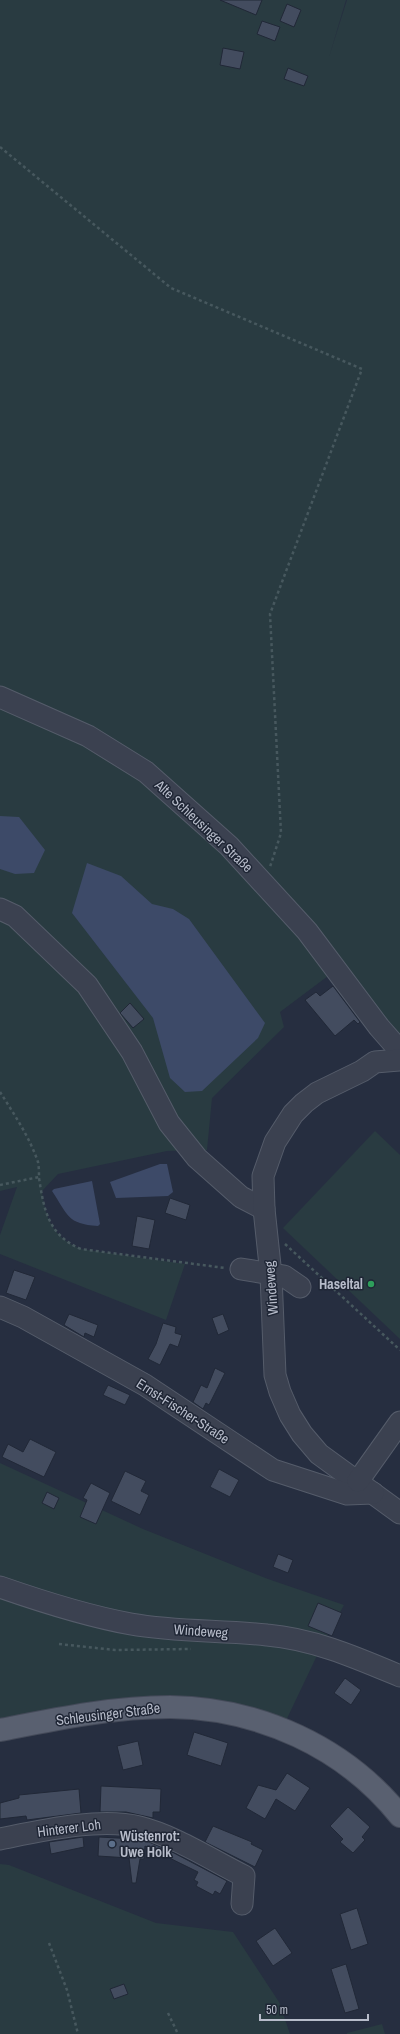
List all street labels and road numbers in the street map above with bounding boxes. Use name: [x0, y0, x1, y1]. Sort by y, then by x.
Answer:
street label: Alte Schleusinger Straße: [150, 775, 257, 876]
street label: Windeweg: [260, 1260, 282, 1316]
street label: Ernst-Fischer-Straße: [133, 1374, 233, 1448]
street label: Windeweg: [173, 1620, 229, 1642]
street label: Schleusinger Straße: [55, 1699, 161, 1729]
street label: Hinterer Loh: [36, 1815, 102, 1841]

